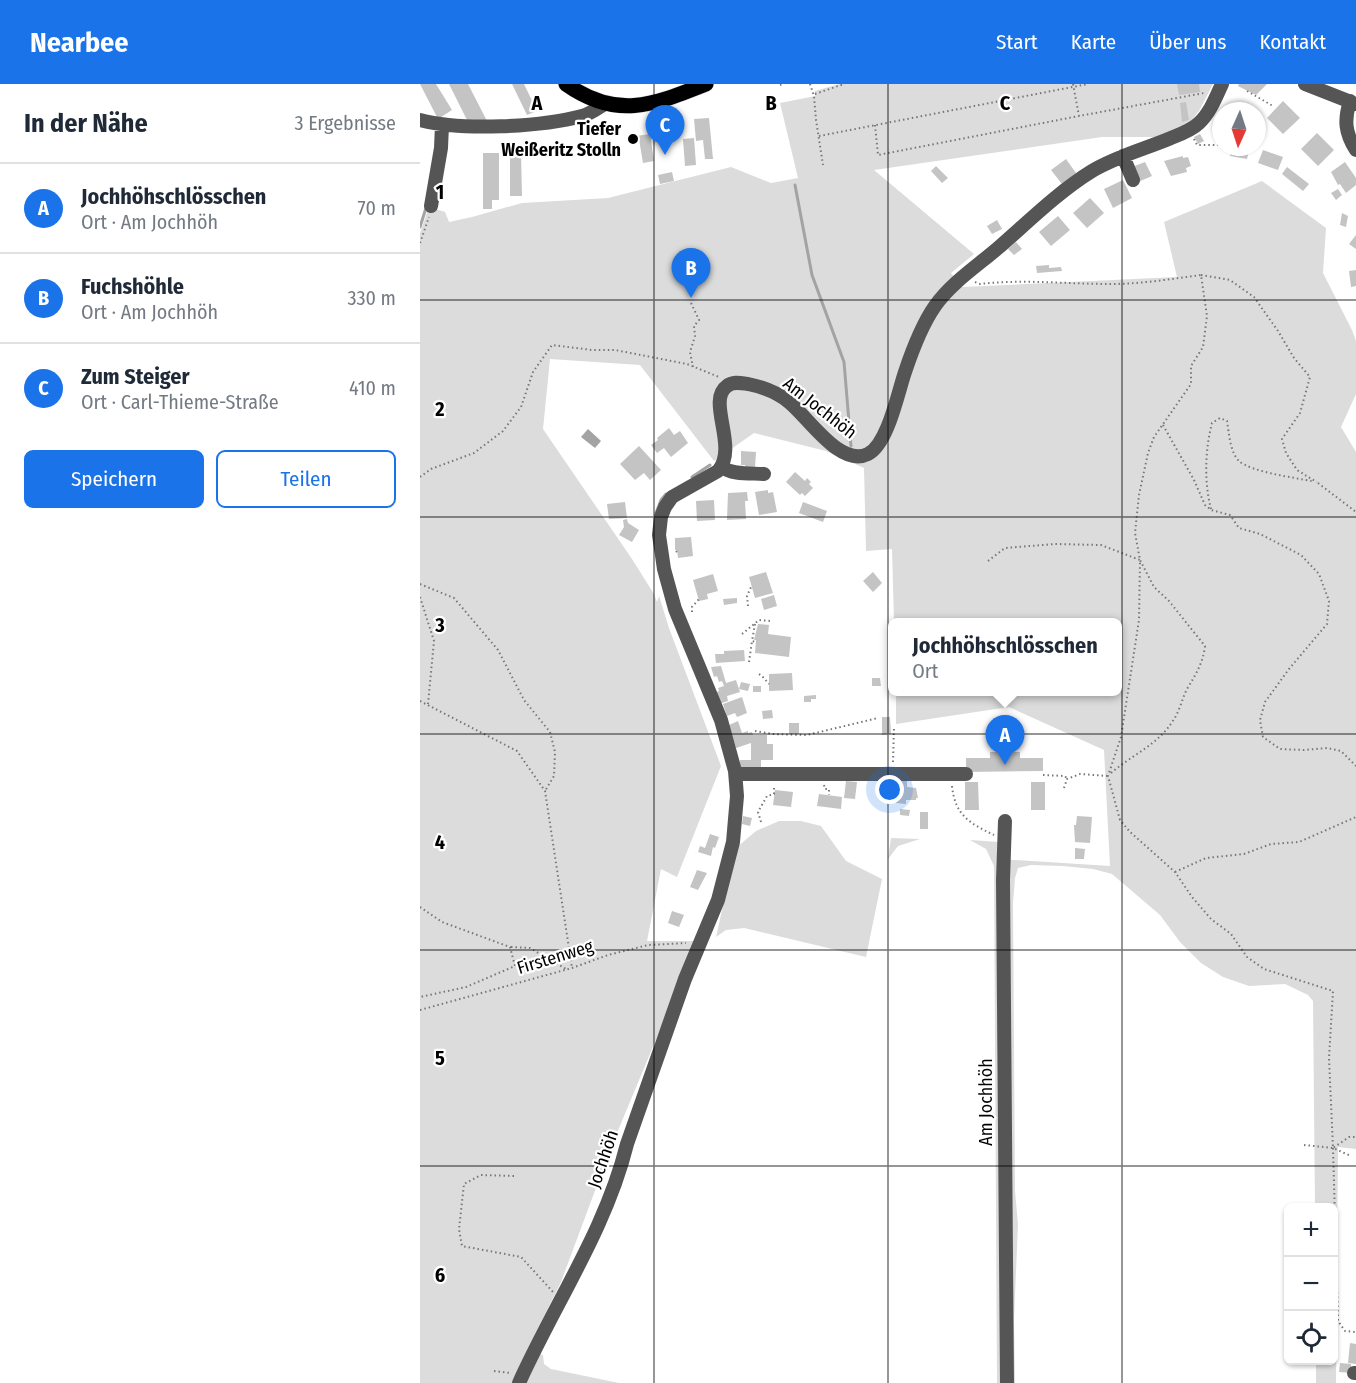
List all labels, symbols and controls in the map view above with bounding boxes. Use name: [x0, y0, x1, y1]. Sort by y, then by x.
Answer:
text: Nearbee: [30, 26, 129, 59]
text: Start: [996, 29, 1038, 55]
text: Karte: [1071, 29, 1116, 55]
text: Über uns: [1149, 29, 1226, 55]
text: Kontakt: [1259, 29, 1326, 55]
text: A: [531, 91, 544, 115]
text: B: [765, 91, 777, 115]
text: C: [1000, 91, 1011, 115]
north arrow: [1212, 102, 1266, 156]
pin: C: [646, 106, 684, 155]
text: In der Nähe: [24, 108, 148, 139]
text: 3 Ergebnisse: [294, 111, 396, 135]
place label: Tiefer Weißeritz Stolln: [501, 118, 621, 161]
marker: Tiefer Weißeritz Stolln: [626, 132, 640, 146]
text: 1: [436, 180, 444, 204]
text: Jochhöhschlösschen: [81, 183, 266, 210]
text: A: [38, 196, 49, 220]
text: 70 m: [358, 196, 396, 220]
text: Ort · Am Jochhöh: [81, 210, 218, 234]
pin: B: [672, 248, 710, 298]
text: Fuchshöhle: [81, 273, 184, 300]
text: B: [38, 286, 49, 310]
text: 330 m: [347, 286, 396, 310]
text: Ort · Am Jochhöh: [81, 300, 218, 324]
text: Zum Steiger: [81, 363, 190, 390]
street label: Am Jochhöh: [779, 372, 861, 444]
text: C: [38, 376, 49, 400]
text: 410 m: [349, 376, 396, 400]
text: Ort · Carl-Thieme-Straße: [81, 390, 279, 414]
text: 2: [434, 397, 445, 421]
button: Speichern: [24, 450, 204, 508]
button: Teilen: [216, 450, 396, 508]
text: 3: [434, 613, 445, 637]
popup: [888, 618, 1122, 696]
text: Jochhöhschlösschen: [912, 632, 1098, 659]
text: Ort: [912, 659, 938, 683]
pin: A: [986, 716, 1024, 765]
your location: [875, 775, 904, 804]
text: 4: [435, 830, 445, 854]
street label: Firstenweg: [514, 935, 596, 979]
text: 5: [435, 1046, 445, 1070]
street label: Am Jochhöh: [975, 1058, 997, 1146]
street label: Jochhöh: [583, 1127, 623, 1191]
map controls: [1284, 1203, 1338, 1365]
button: +: [1284, 1203, 1338, 1257]
button: −: [1284, 1257, 1338, 1311]
text: 6: [435, 1263, 445, 1287]
button: locate: [1284, 1311, 1338, 1365]

